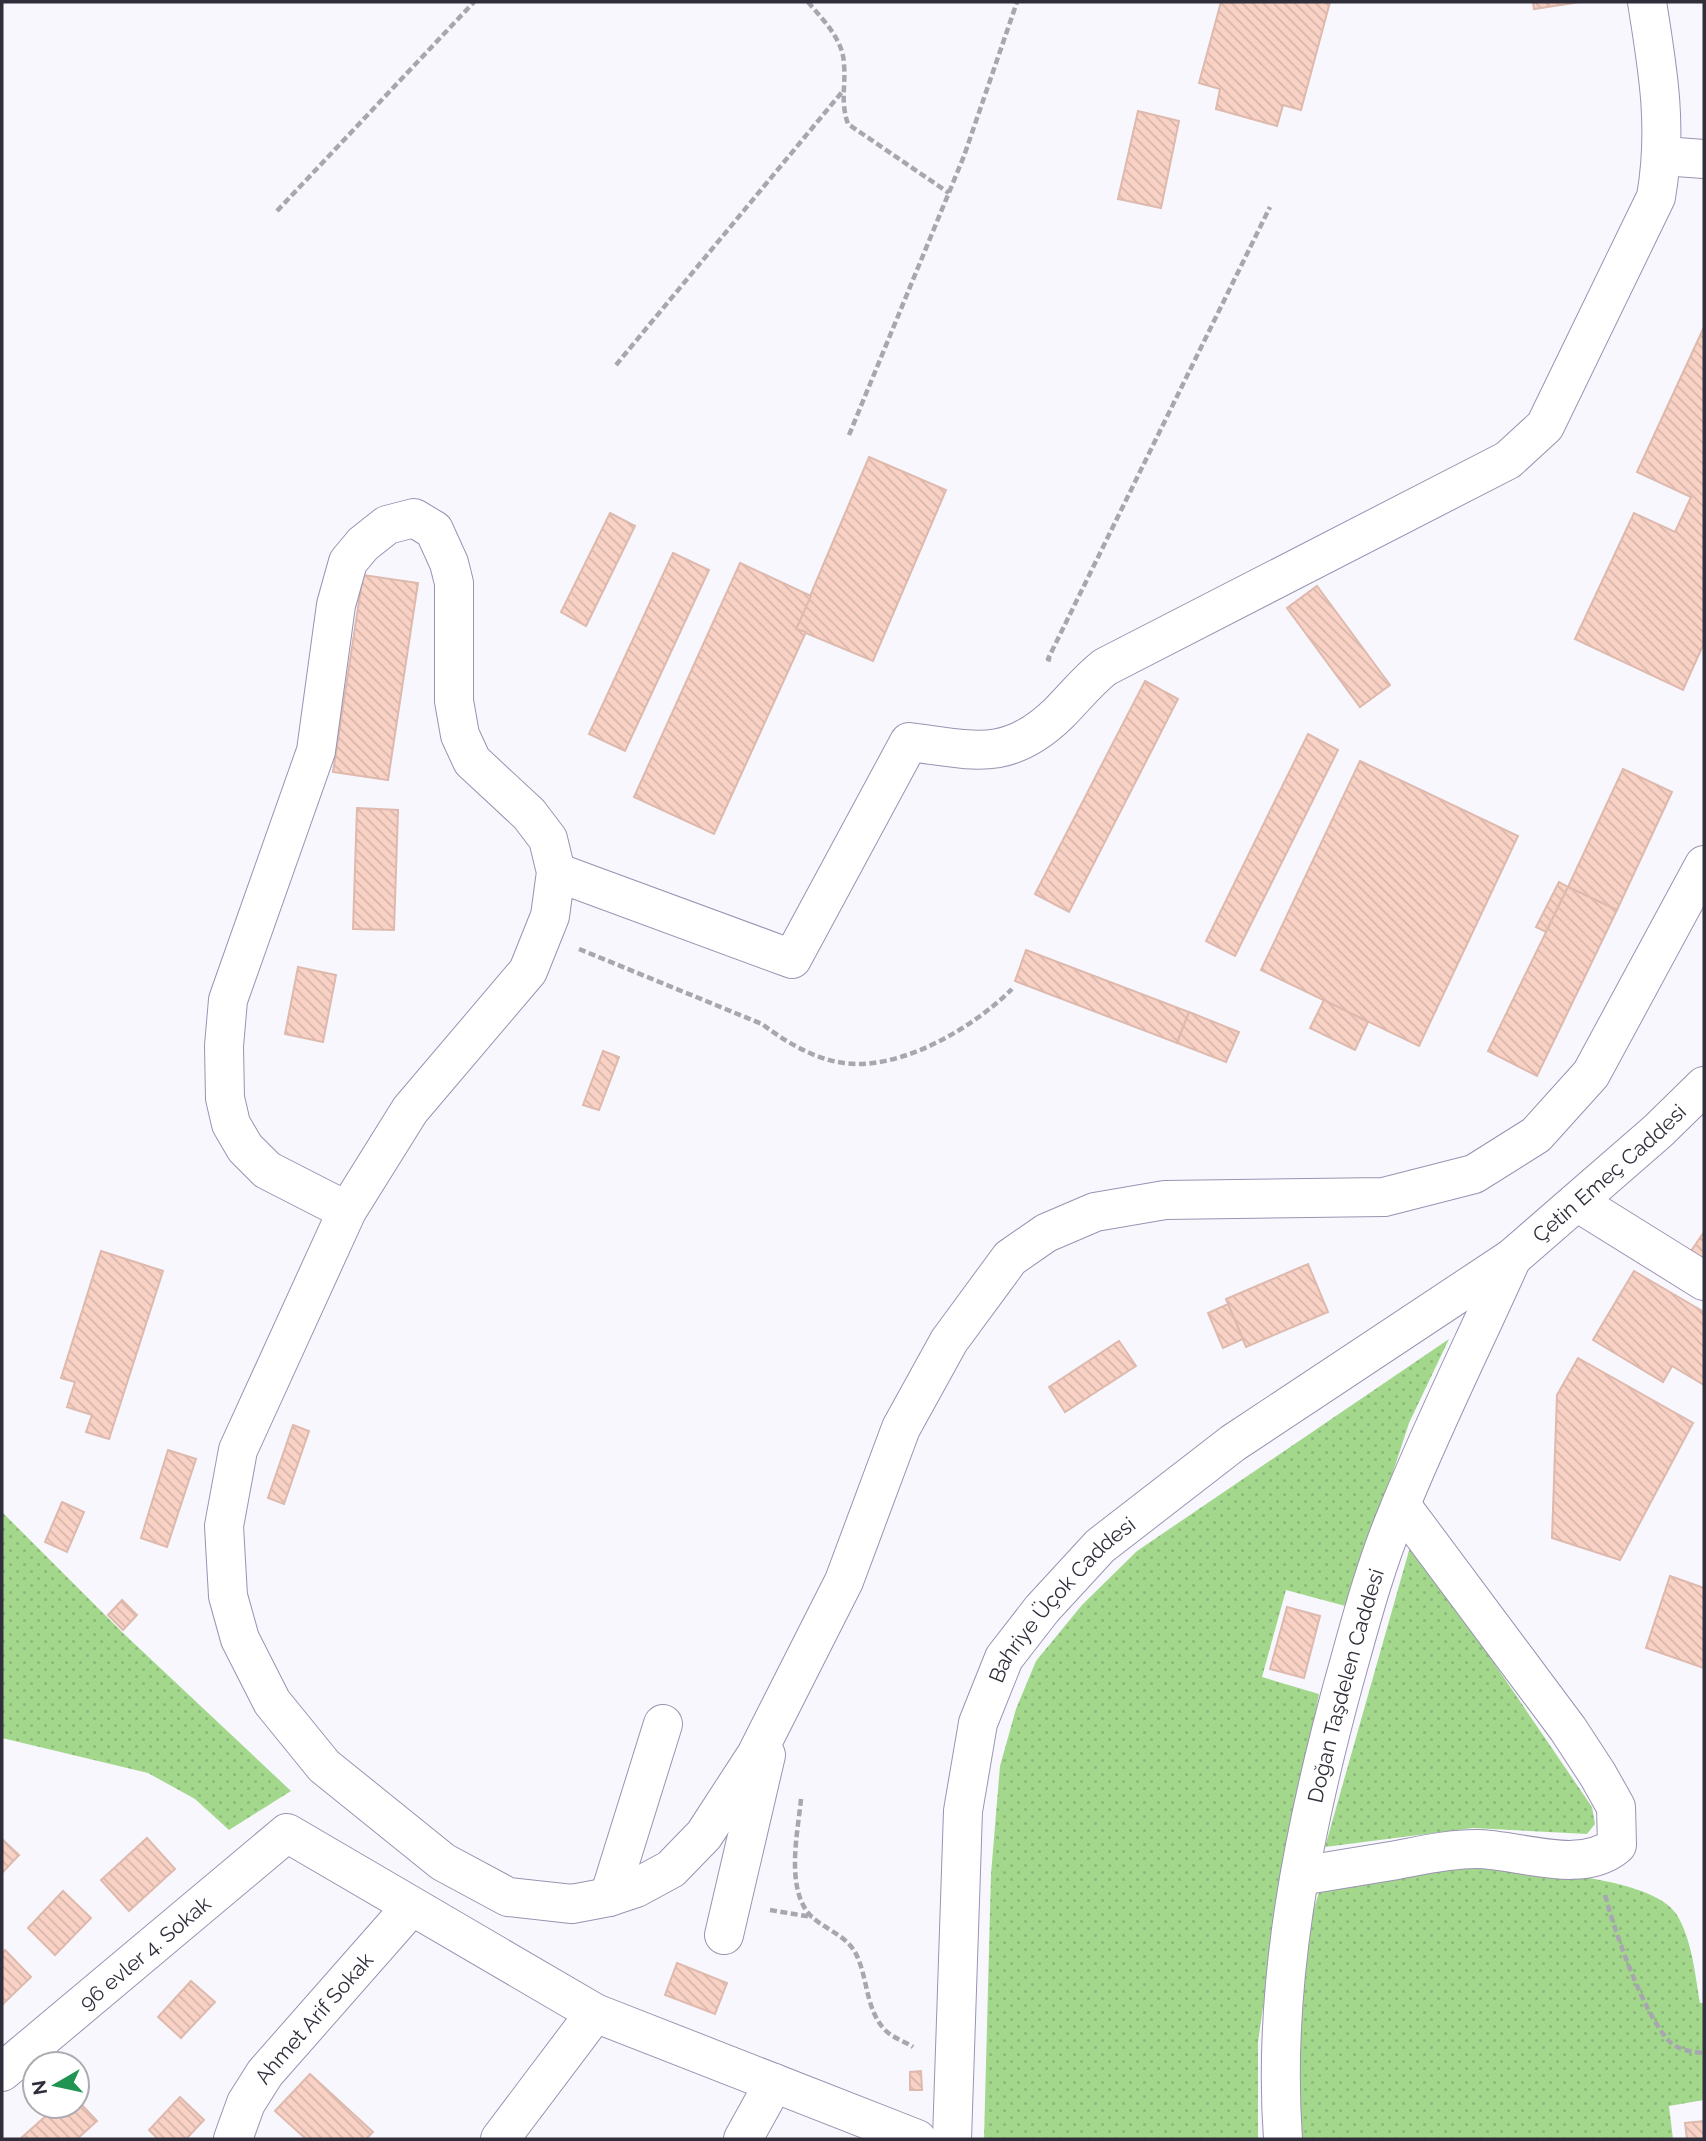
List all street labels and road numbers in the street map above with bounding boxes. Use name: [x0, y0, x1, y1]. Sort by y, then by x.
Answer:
street label: Çetin Emeç Caddesi: [1527, 1099, 1691, 1247]
street label: Bahriye Üçok Caddesi: [983, 1511, 1140, 1686]
street label: Doğan Taşdelen Caddesi: [1302, 1565, 1388, 1805]
street label: 96 evler 4. Sokak: [74, 1890, 215, 2015]
street label: Ahmet Arif Sokak: [249, 1947, 378, 2088]

